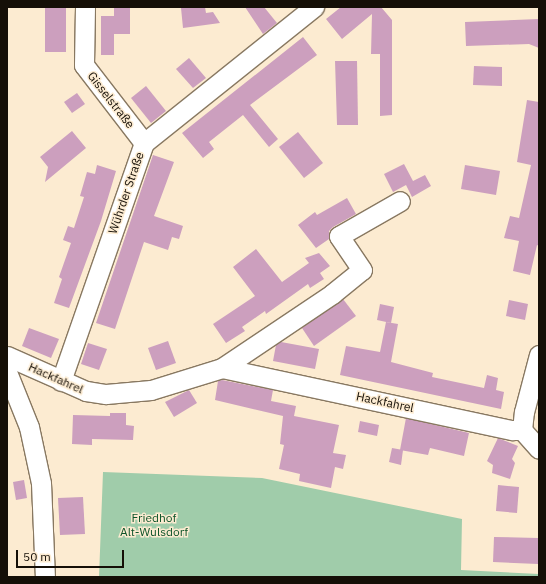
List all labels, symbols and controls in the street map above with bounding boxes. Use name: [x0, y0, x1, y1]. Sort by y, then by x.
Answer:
street label: Gisselstraße: [84, 69, 138, 131]
street label: Wührder Straße: [105, 150, 147, 236]
street label: Hackfahrel: [26, 360, 86, 396]
street label: Hackfahrel: [355, 389, 415, 415]
park label: Friedhof Alt-Wulsdorf: [120, 511, 188, 539]
scale bar: [18, 542, 126, 568]
text: 50 m: [23, 549, 51, 564]

